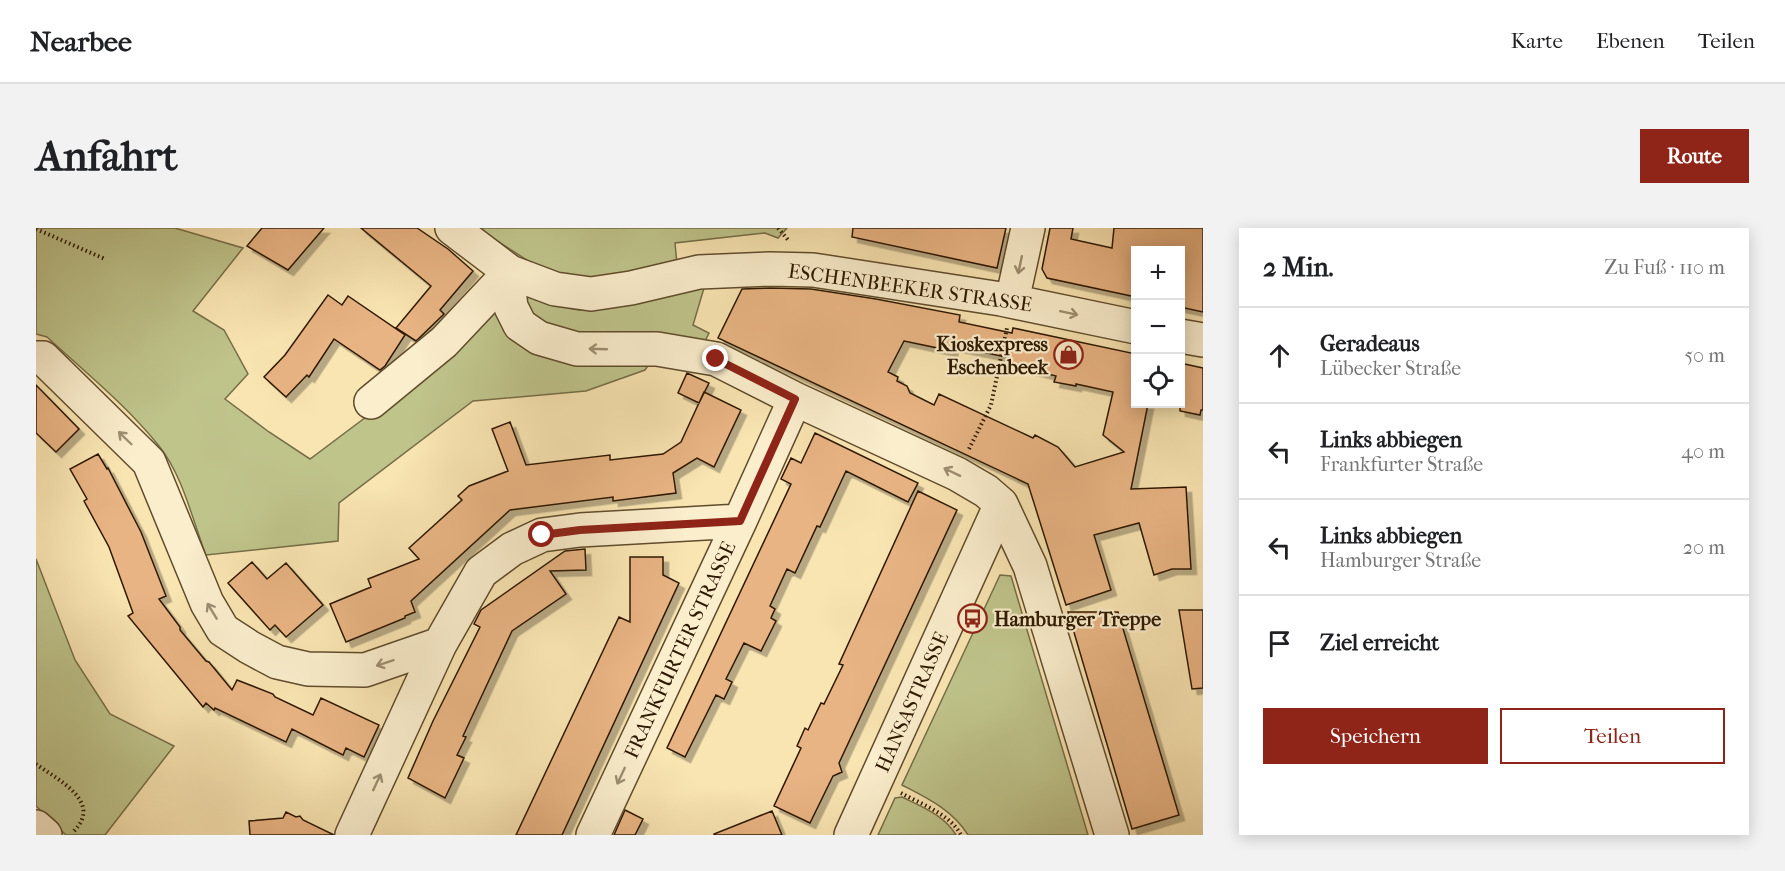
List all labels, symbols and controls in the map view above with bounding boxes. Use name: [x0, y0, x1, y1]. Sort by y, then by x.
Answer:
text: Nearbee: [30, 25, 132, 58]
text: Karte: [1511, 29, 1563, 53]
text: Ebenen: [1596, 29, 1665, 53]
text: Teilen: [1698, 29, 1755, 53]
button: Route: [1640, 129, 1749, 183]
text: Anfahrt: [36, 132, 178, 181]
map controls: [1131, 246, 1185, 408]
button: +: [1131, 246, 1185, 300]
text: 2 Min.: [1263, 252, 1334, 283]
one-way arrow: [1014, 254, 1025, 274]
text: Zu Fuß · 110 m: [1604, 256, 1725, 279]
street label: ESCHENBEEKER STRASSE: [786, 259, 1034, 317]
button: −: [1131, 300, 1185, 354]
one-way arrow: [1059, 308, 1079, 319]
text: Geradeaus: [1320, 331, 1420, 357]
place label: Kioskexpress Eschenbeek: [936, 333, 1049, 379]
shop icon: Kioskexpress Eschenbeek: [1053, 339, 1085, 371]
icon: ahead: [1263, 339, 1296, 372]
one-way arrow: [589, 344, 609, 355]
text: 50 m: [1684, 344, 1725, 367]
route end: [702, 345, 728, 371]
button: locate: [1131, 354, 1185, 408]
text: Lübecker Straße: [1320, 357, 1461, 380]
text: Links abbiegen: [1320, 427, 1462, 453]
one-way arrow: [117, 431, 132, 446]
icon: left: [1263, 435, 1296, 468]
text: 40 m: [1681, 440, 1725, 463]
text: Frankfurter Straße: [1320, 453, 1483, 476]
one-way arrow: [943, 465, 961, 477]
route start: [528, 521, 554, 547]
text: Links abbiegen: [1320, 523, 1462, 549]
icon: left: [1263, 531, 1296, 564]
text: 20 m: [1683, 536, 1725, 559]
street label: FRANKFURTER STRASSE: [620, 538, 740, 762]
text: Hamburger Straße: [1320, 549, 1481, 572]
one-way arrow: [205, 602, 217, 619]
bus stop icon: Hamburger Treppe: [957, 603, 989, 635]
place label: Hamburger Treppe: [994, 608, 1161, 631]
icon: arrive: [1263, 627, 1296, 660]
street label: HANSASTRASSE: [871, 628, 953, 776]
text: Ziel erreicht: [1320, 630, 1439, 656]
one-way arrow: [376, 659, 395, 670]
button: Speichern: [1263, 708, 1488, 764]
button: Teilen: [1500, 708, 1725, 764]
one-way arrow: [614, 767, 626, 785]
one-way arrow: [371, 773, 383, 791]

